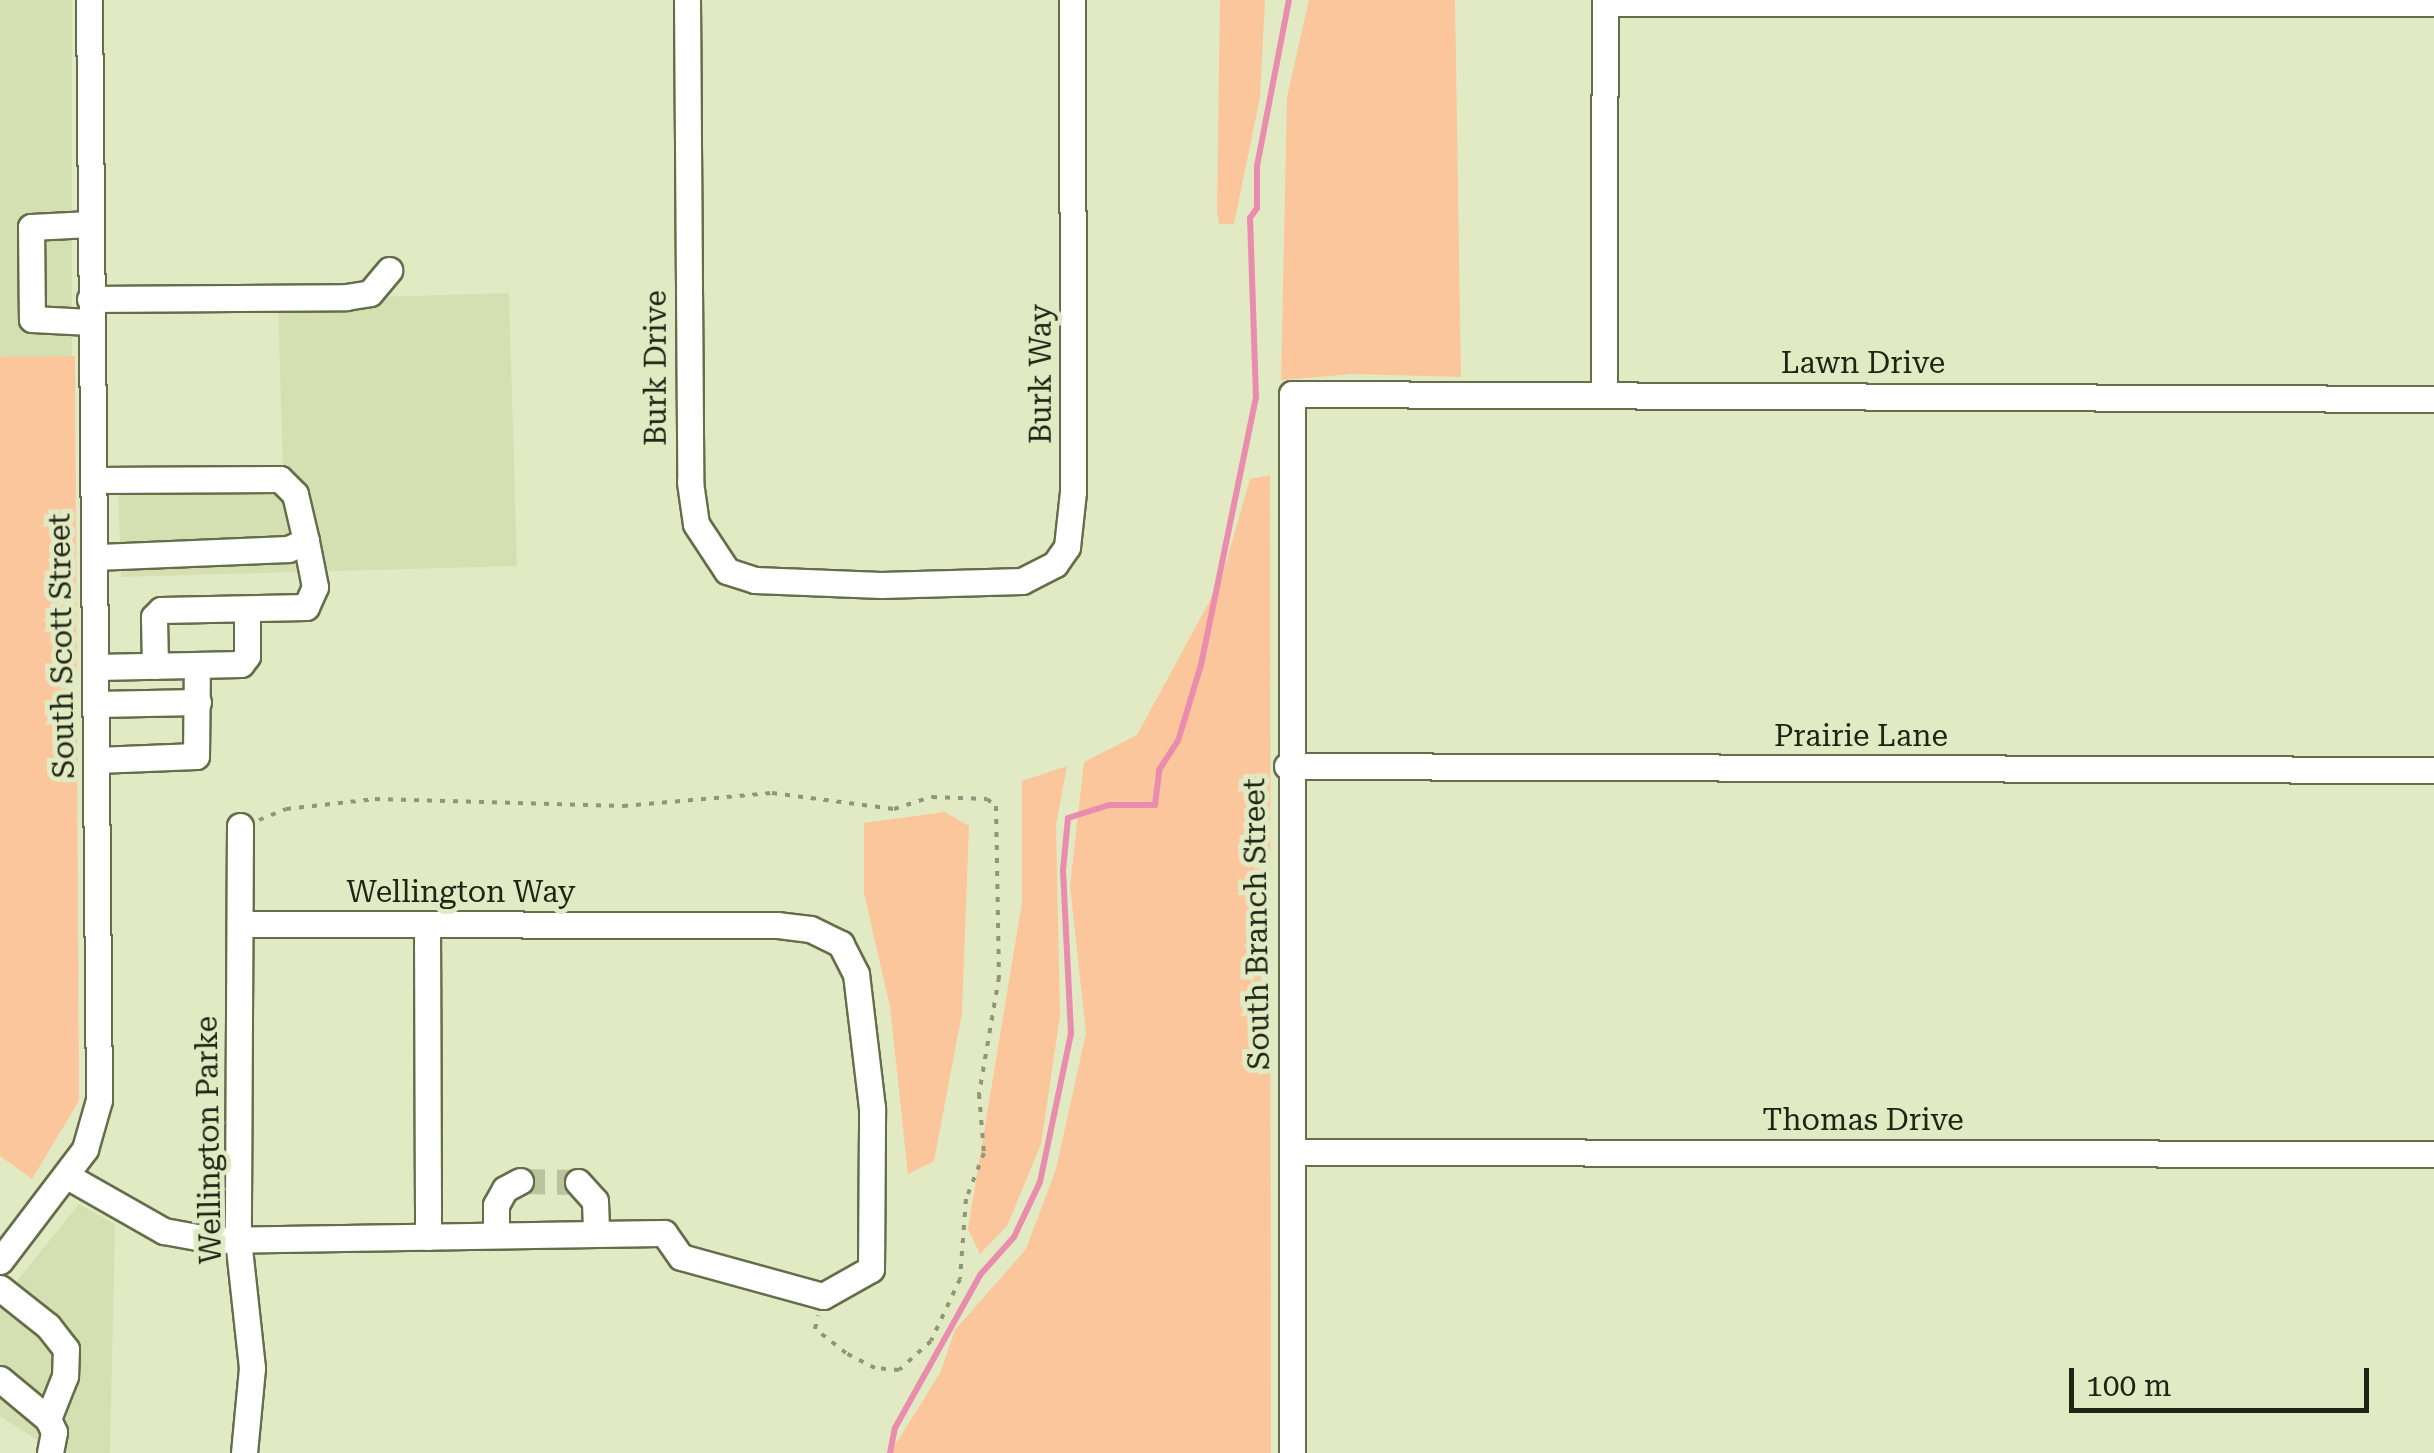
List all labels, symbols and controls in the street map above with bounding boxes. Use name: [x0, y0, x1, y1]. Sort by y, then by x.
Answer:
street label: Burk Drive: [638, 290, 674, 446]
street label: Burk Way: [1023, 304, 1059, 444]
street label: Lawn Drive: [1781, 345, 1945, 381]
street label: South Scott Street: [42, 513, 82, 779]
street label: Prairie Lane: [1774, 718, 1948, 754]
street label: South Branch Street: [1236, 778, 1278, 1070]
street label: Wellington Way: [347, 874, 575, 910]
street label: Wellington Parke: [189, 1016, 229, 1264]
street label: Thomas Drive: [1762, 1102, 1964, 1138]
scale bar: [2074, 1348, 2374, 1410]
text: 100 m: [2086, 1368, 2171, 1403]

